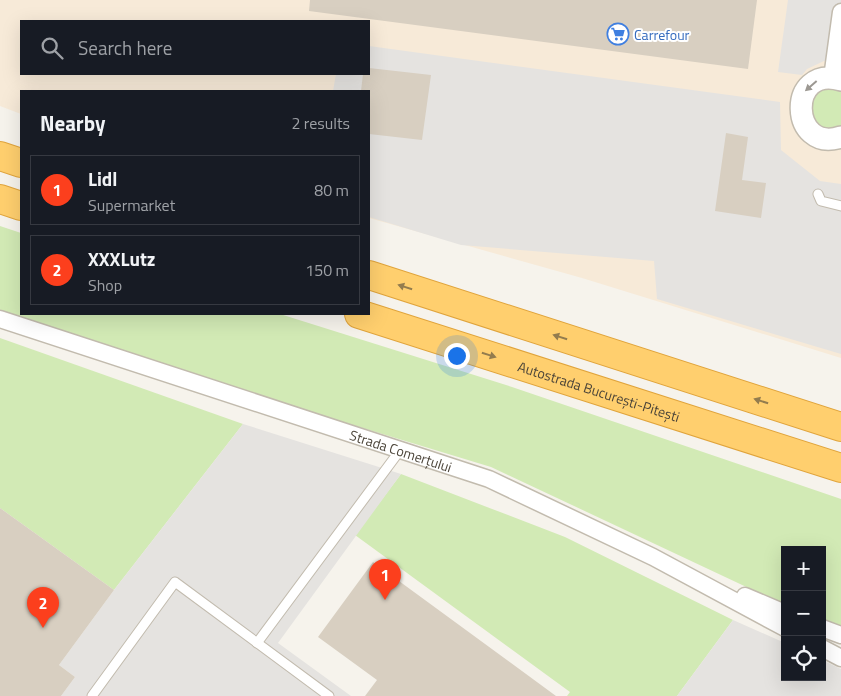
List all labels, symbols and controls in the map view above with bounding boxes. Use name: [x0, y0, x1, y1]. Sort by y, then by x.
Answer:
search box: [20, 20, 370, 75]
supermarket icon: Carrefour: [606, 22, 630, 46]
place label: Carrefour: [634, 24, 690, 45]
text: Search here: [78, 33, 172, 62]
icon: search: [38, 34, 66, 62]
one-way arrow: [805, 81, 818, 92]
text: Nearby: [40, 107, 105, 139]
text: 2 results: [291, 111, 350, 135]
text: Lidl: [88, 164, 117, 193]
text: 1: [53, 178, 61, 202]
text: 80 m: [314, 178, 349, 202]
text: Supermarket: [88, 193, 175, 217]
text: XXXLutz: [88, 244, 155, 273]
text: 2: [53, 258, 61, 282]
text: 150 m: [305, 258, 349, 282]
text: Shop: [88, 273, 122, 297]
one-way arrow: [397, 283, 412, 291]
one-way arrow: [552, 332, 567, 340]
your location: [444, 343, 470, 369]
one-way arrow: [481, 352, 496, 359]
street label: Autostrada București-Pitești: [515, 355, 683, 426]
one-way arrow: [754, 397, 769, 405]
street label: Strada Comerțului: [347, 424, 455, 477]
map controls: [781, 546, 826, 681]
button: +: [781, 546, 826, 591]
pin: 1: [369, 559, 401, 600]
pin: 2: [27, 587, 59, 628]
button: −: [781, 591, 826, 636]
button: locate: [781, 636, 826, 681]

